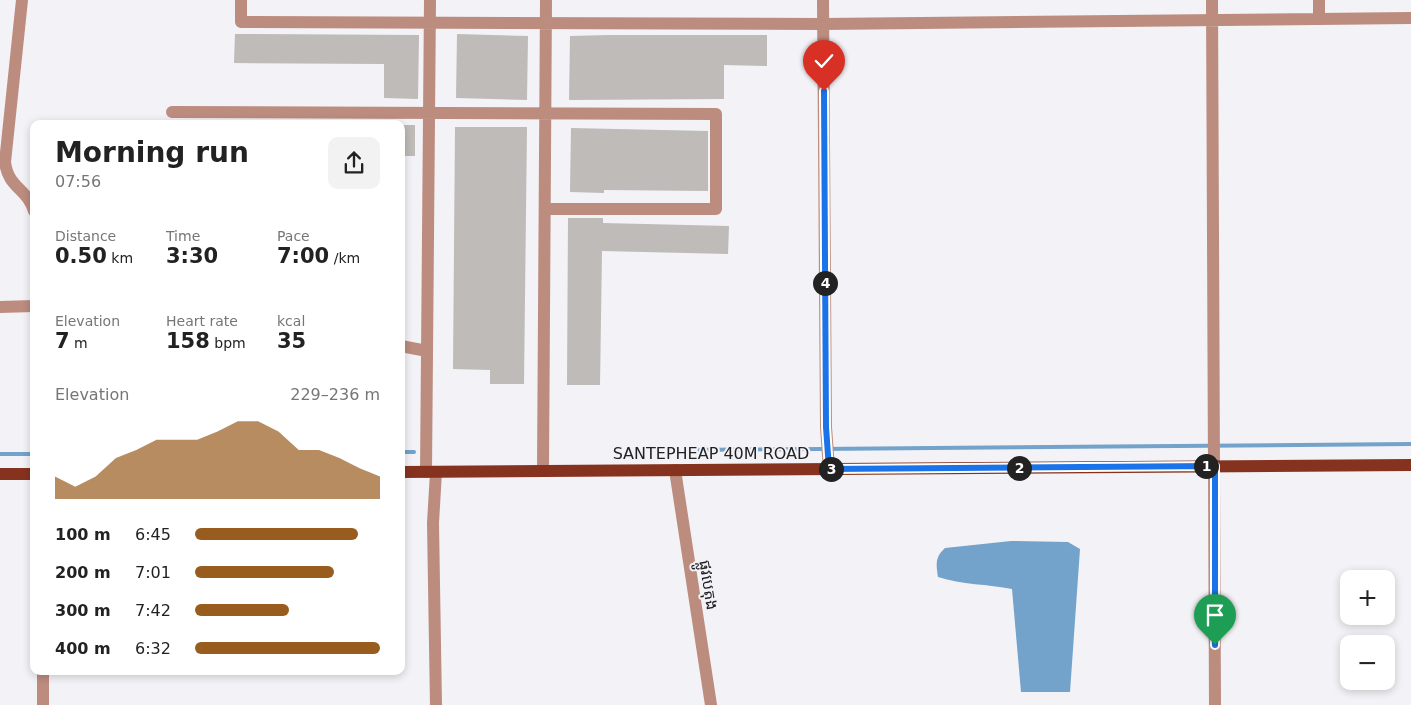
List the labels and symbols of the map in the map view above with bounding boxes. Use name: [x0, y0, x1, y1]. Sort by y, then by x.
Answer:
pin: [803, 40, 845, 91]
pin: 4: [812, 270, 838, 296]
street label: SANTEPHEAP 40M ROAD: [613, 444, 809, 463]
pin: 1: [1194, 454, 1218, 478]
pin: 3: [818, 456, 844, 482]
pin: 2: [1006, 456, 1032, 480]
street label: ផ្លូវបេតុង: [690, 559, 722, 612]
pin: [1194, 594, 1236, 645]

